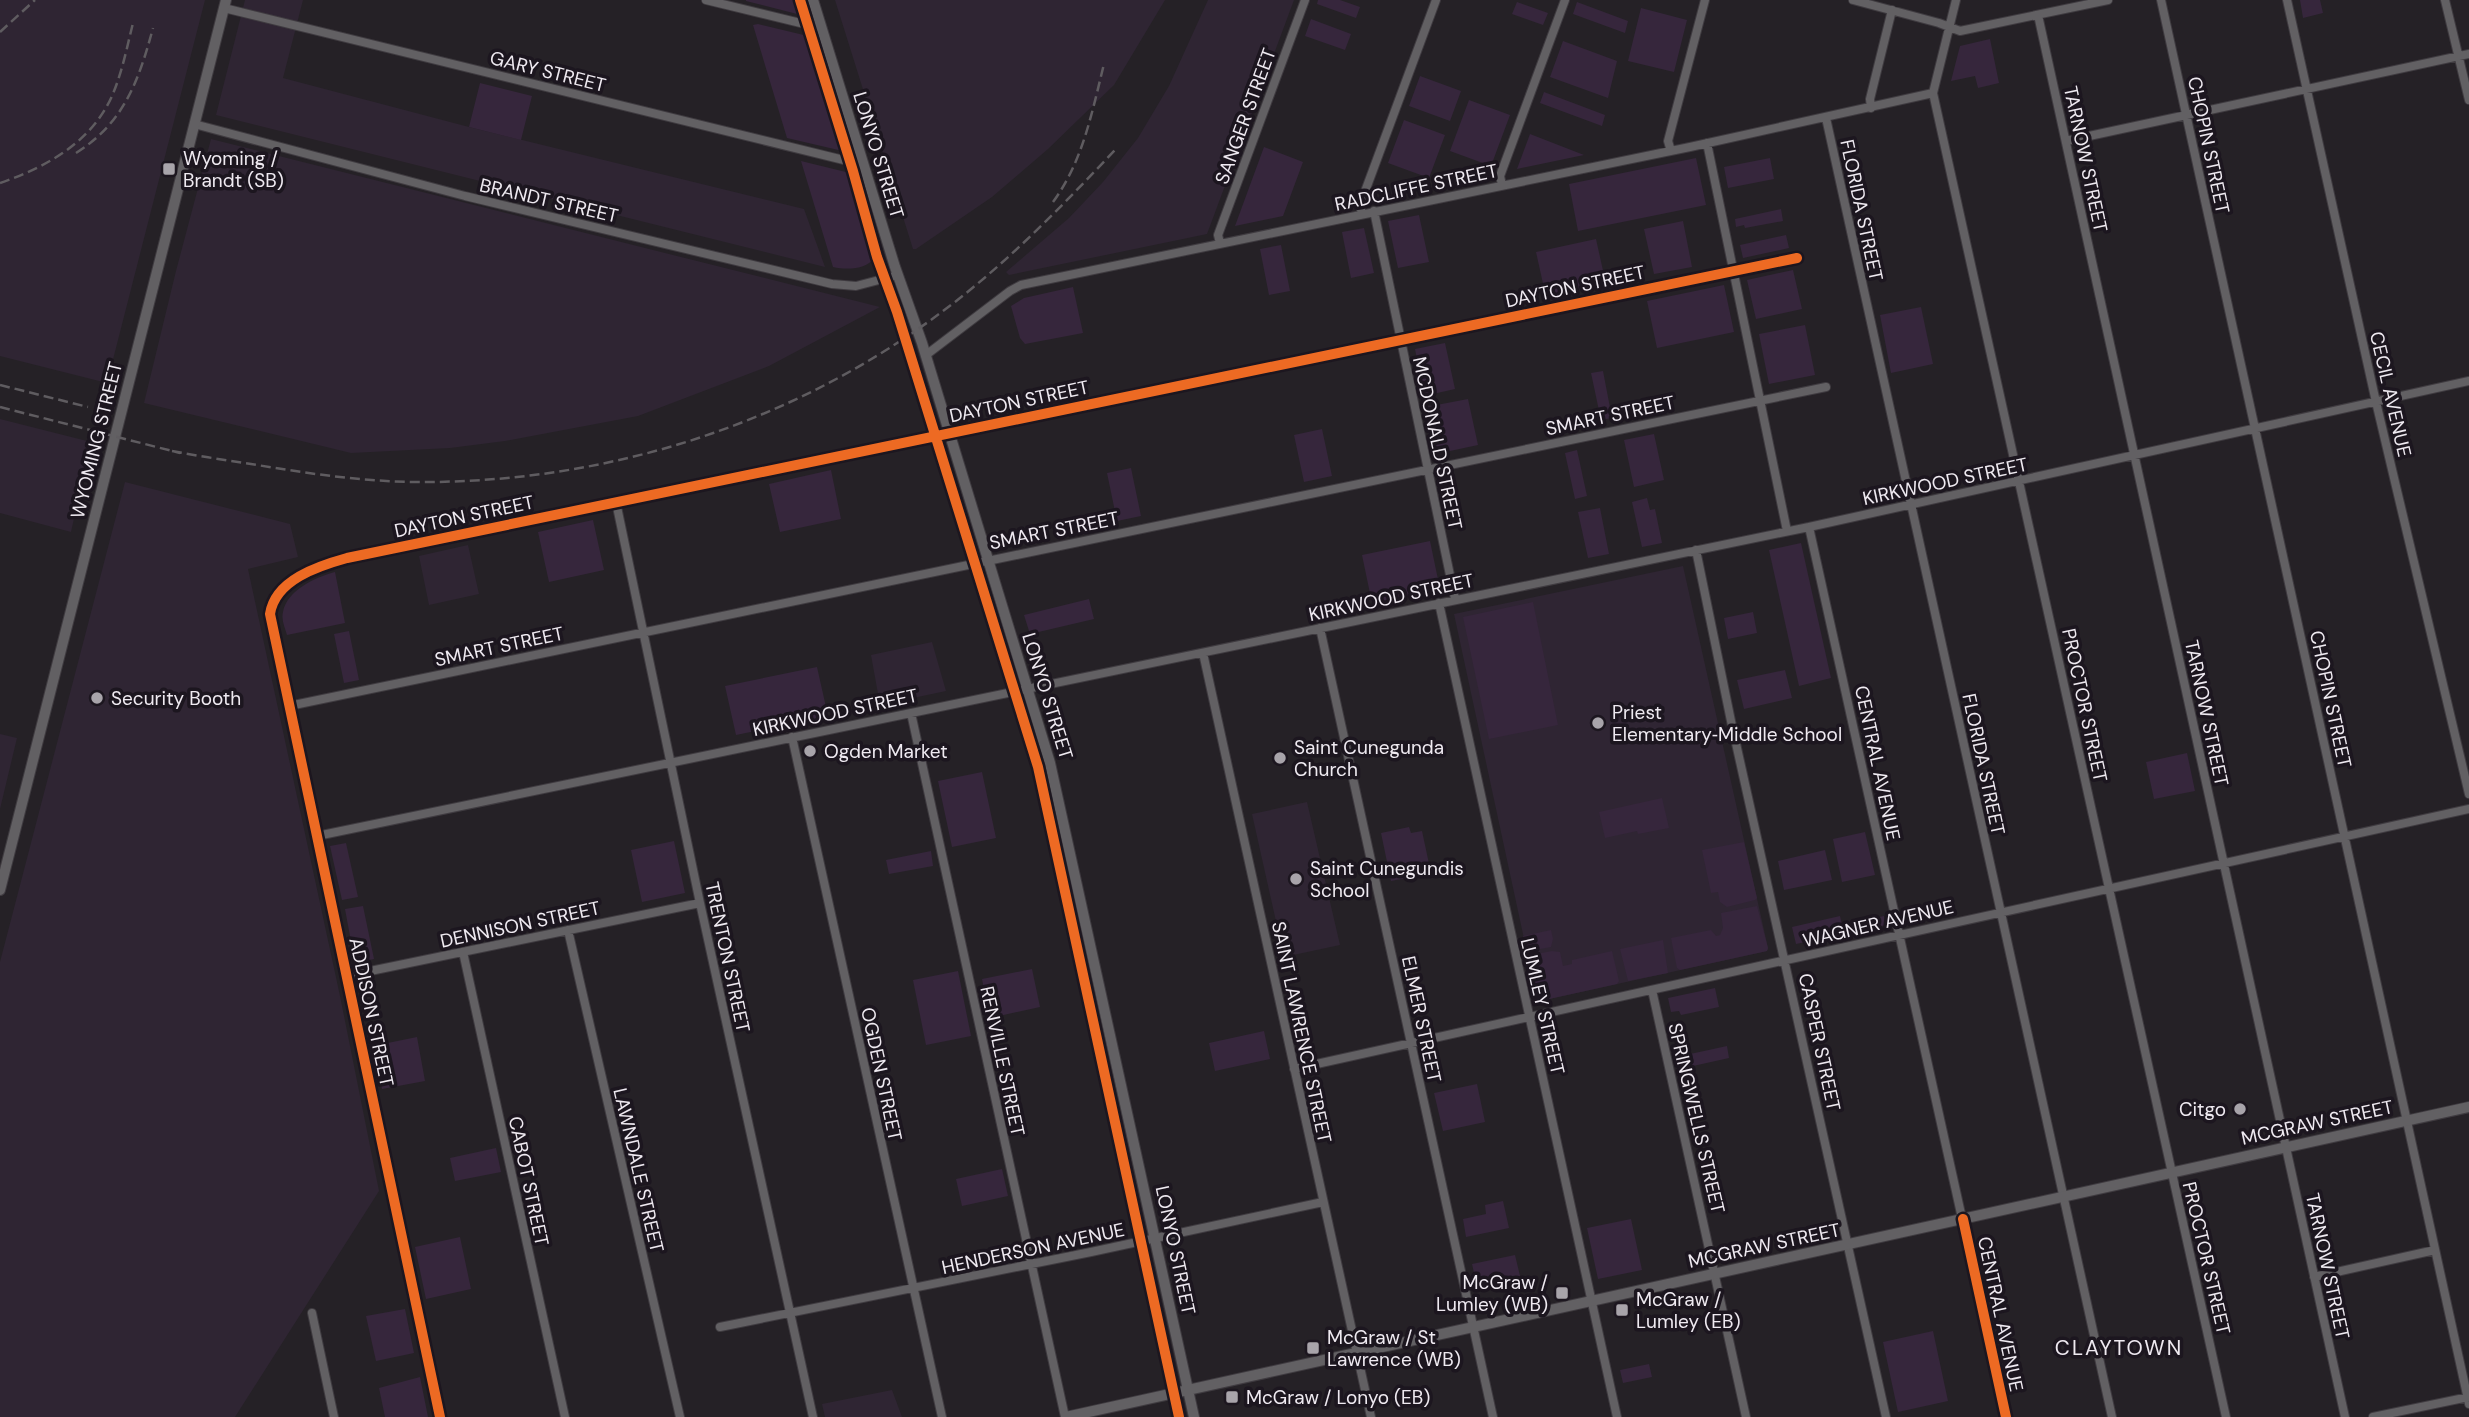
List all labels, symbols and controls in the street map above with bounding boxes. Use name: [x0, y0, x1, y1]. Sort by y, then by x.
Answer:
street label: SANGER STREET: [1209, 44, 1282, 188]
street label: GARY STREET: [487, 45, 609, 98]
street label: CHOPIN STREET: [2182, 74, 2235, 216]
street label: TARNOW STREET: [2058, 84, 2113, 235]
street label: LONYO STREET: [847, 89, 910, 222]
street label: FLORIDA STREET: [1834, 137, 1889, 283]
place label: Wyoming / Brandt (SB): [183, 146, 284, 193]
street label: RADCLIFFE STREET: [1332, 158, 1500, 217]
marker: Wyoming / Brandt (SB): [161, 161, 177, 177]
street label: BRANDT STREET: [477, 172, 621, 229]
street label: DAYTON STREET: [1503, 259, 1647, 313]
street label: CECIL AVENUE: [2364, 329, 2417, 459]
street label: MCDONALD STREET: [1407, 354, 1468, 532]
street label: WYOMING STREET: [65, 359, 128, 521]
street label: DAYTON STREET: [947, 374, 1091, 428]
street label: SMART STREET: [1543, 390, 1677, 441]
street label: KIRKWOOD STREET: [1860, 452, 2030, 511]
street label: DAYTON STREET: [392, 489, 536, 543]
street label: SMART STREET: [987, 506, 1121, 555]
street label: KIRKWOOD STREET: [1306, 568, 1476, 627]
street label: SMART STREET: [432, 621, 566, 672]
street label: PROCTOR STREET: [2056, 626, 2113, 784]
street label: CHOPIN STREET: [2304, 628, 2357, 770]
street label: LONYO STREET: [1016, 630, 1079, 763]
street label: TARNOW STREET: [2179, 638, 2234, 789]
street label: KIRKWOOD STREET: [750, 683, 920, 742]
street label: CENTRAL AVENUE: [1849, 683, 1906, 843]
place label: Security Booth: [111, 686, 241, 711]
marker: Security Booth: [89, 690, 105, 706]
street label: FLORIDA STREET: [1956, 691, 2011, 837]
place label: Priest Elementary‑Middle School: [1612, 700, 1842, 747]
marker: Priest Elementary‑Middle School: [1590, 715, 1606, 731]
place label: Saint Cunegunda Church: [1294, 735, 1444, 782]
place label: Ogden Market: [824, 739, 948, 764]
marker: Ogden Market: [802, 743, 818, 759]
marker: Saint Cunegunda Church: [1272, 750, 1288, 766]
place label: Saint Cunegundis School: [1310, 856, 1464, 903]
marker: Saint Cunegundis School: [1288, 871, 1304, 887]
street label: TRENTON STREET: [699, 879, 756, 1035]
street label: WAGNER AVENUE: [1800, 894, 1956, 953]
street label: DENNISON STREET: [438, 895, 603, 954]
street label: SAINT LAWRENCE STREET: [1266, 919, 1337, 1146]
street label: ADDISON STREET: [343, 935, 400, 1089]
street label: LUMLEY STREET: [1515, 935, 1570, 1077]
street label: ELMER STREET: [1396, 954, 1447, 1085]
street label: CASPER STREET: [1793, 971, 1846, 1113]
street label: RENVILLE STREET: [974, 984, 1031, 1139]
street label: OGDEN STREET: [855, 1005, 908, 1143]
street label: SPRINGWELLS STREET: [1662, 1020, 1731, 1216]
street label: LAWNDALE STREET: [607, 1085, 670, 1255]
street label: MCGRAW STREET: [2239, 1094, 2396, 1151]
place label: Citgo: [2179, 1097, 2226, 1122]
marker: Citgo: [2232, 1101, 2248, 1117]
street label: CABOT STREET: [503, 1114, 555, 1249]
street label: PROCTOR STREET: [2177, 1179, 2236, 1337]
street label: LONYO STREET: [1150, 1183, 1201, 1317]
street label: TARNOW STREET: [2300, 1191, 2355, 1342]
street label: HENDERSON AVENUE: [939, 1217, 1127, 1280]
street label: MCGRAW STREET: [1686, 1217, 1843, 1274]
street label: CENTRAL AVENUE: [1972, 1234, 2029, 1394]
place label: McGraw / Lumley (WB): [1436, 1270, 1548, 1317]
marker: McGraw / Lumley (WB): [1554, 1285, 1570, 1301]
place label: McGraw / Lumley (EB): [1636, 1287, 1740, 1334]
marker: McGraw / Lumley (EB): [1614, 1302, 1630, 1318]
place label: McGraw / St Lawrence (WB): [1327, 1325, 1461, 1372]
district label: CLAYTOWN: [2055, 1334, 2183, 1362]
marker: McGraw / St Lawrence (WB): [1305, 1340, 1321, 1356]
place label: McGraw / Lonyo (EB): [1246, 1385, 1430, 1410]
marker: McGraw / Lonyo (EB): [1224, 1389, 1240, 1405]

